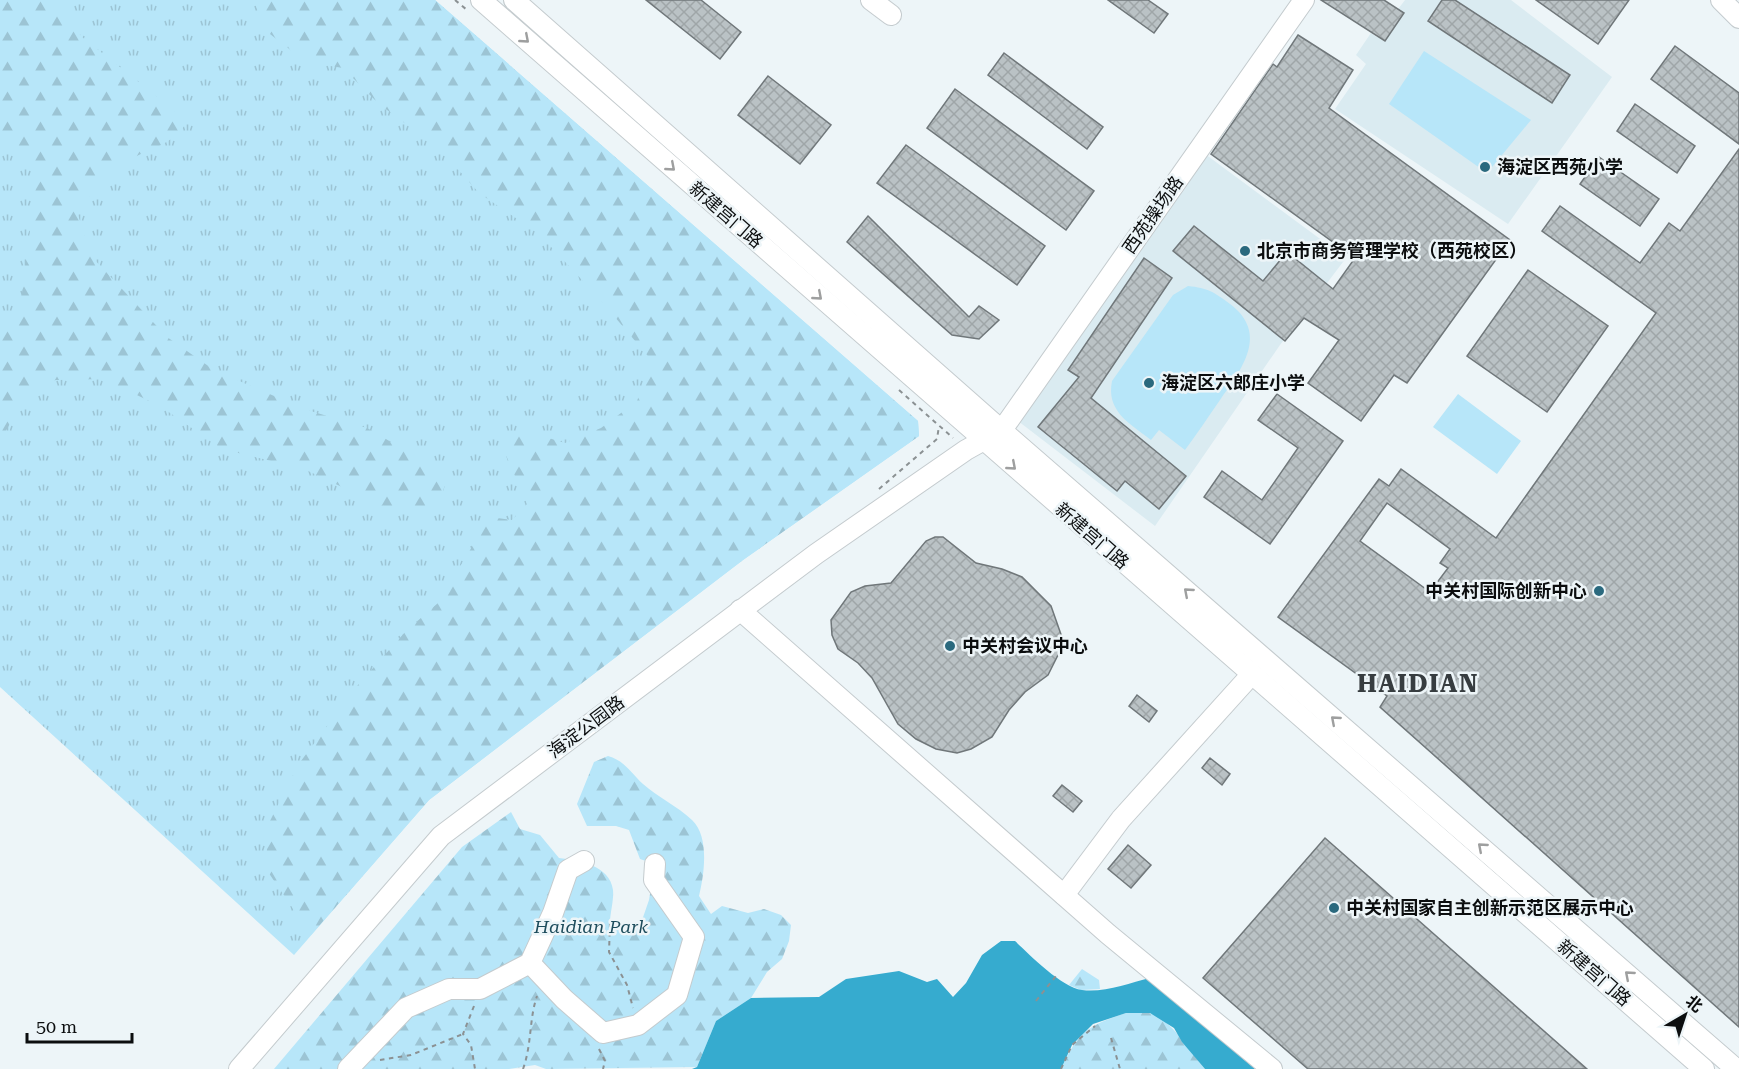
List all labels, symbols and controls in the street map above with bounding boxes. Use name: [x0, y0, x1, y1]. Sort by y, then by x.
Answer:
one-way arrow: [518, 32, 529, 43]
place label: 海淀区西苑小学: [1497, 156, 1623, 177]
one-way arrow: [664, 160, 675, 171]
marker: 海淀区西苑小学: [1478, 160, 1492, 174]
street label: 西苑操场路: [1118, 172, 1187, 258]
street label: 新建宫门路: [685, 177, 767, 252]
place label: 北京市商务管理学校（西苑校区）: [1257, 240, 1527, 261]
marker: 北京市商务管理学校（西苑校区）: [1238, 244, 1252, 258]
one-way arrow: [811, 289, 822, 300]
place label: 海淀区六郎庄小学: [1161, 372, 1305, 393]
marker: 海淀区六郎庄小学: [1142, 376, 1156, 390]
one-way arrow: [1005, 459, 1016, 470]
street label: 新建宫门路: [1051, 498, 1133, 573]
place label: 中关村国际创新中心: [1425, 580, 1587, 601]
marker: 中关村国际创新中心: [1592, 584, 1606, 598]
one-way arrow: [1183, 588, 1194, 599]
place label: 中关村会议中心: [962, 635, 1088, 656]
marker: 中关村会议中心: [943, 639, 957, 653]
district label: HAIDIAN: [1357, 670, 1479, 698]
street label: 海淀公园路: [543, 691, 628, 762]
one-way arrow: [1331, 716, 1342, 727]
one-way arrow: [1478, 844, 1489, 855]
place label: 中关村国家自主创新示范区展示中心: [1346, 897, 1634, 918]
marker: 中关村国家自主创新示范区展示中心: [1327, 901, 1341, 915]
park label: Haidian Park: [533, 916, 648, 937]
street label: 新建宫门路: [1553, 935, 1635, 1010]
one-way arrow: [1625, 972, 1636, 983]
north arrow: [1655, 985, 1715, 1045]
text: 北: [1682, 991, 1706, 1016]
scale bar: [27, 1006, 132, 1044]
text: 50 m: [36, 1016, 77, 1037]

